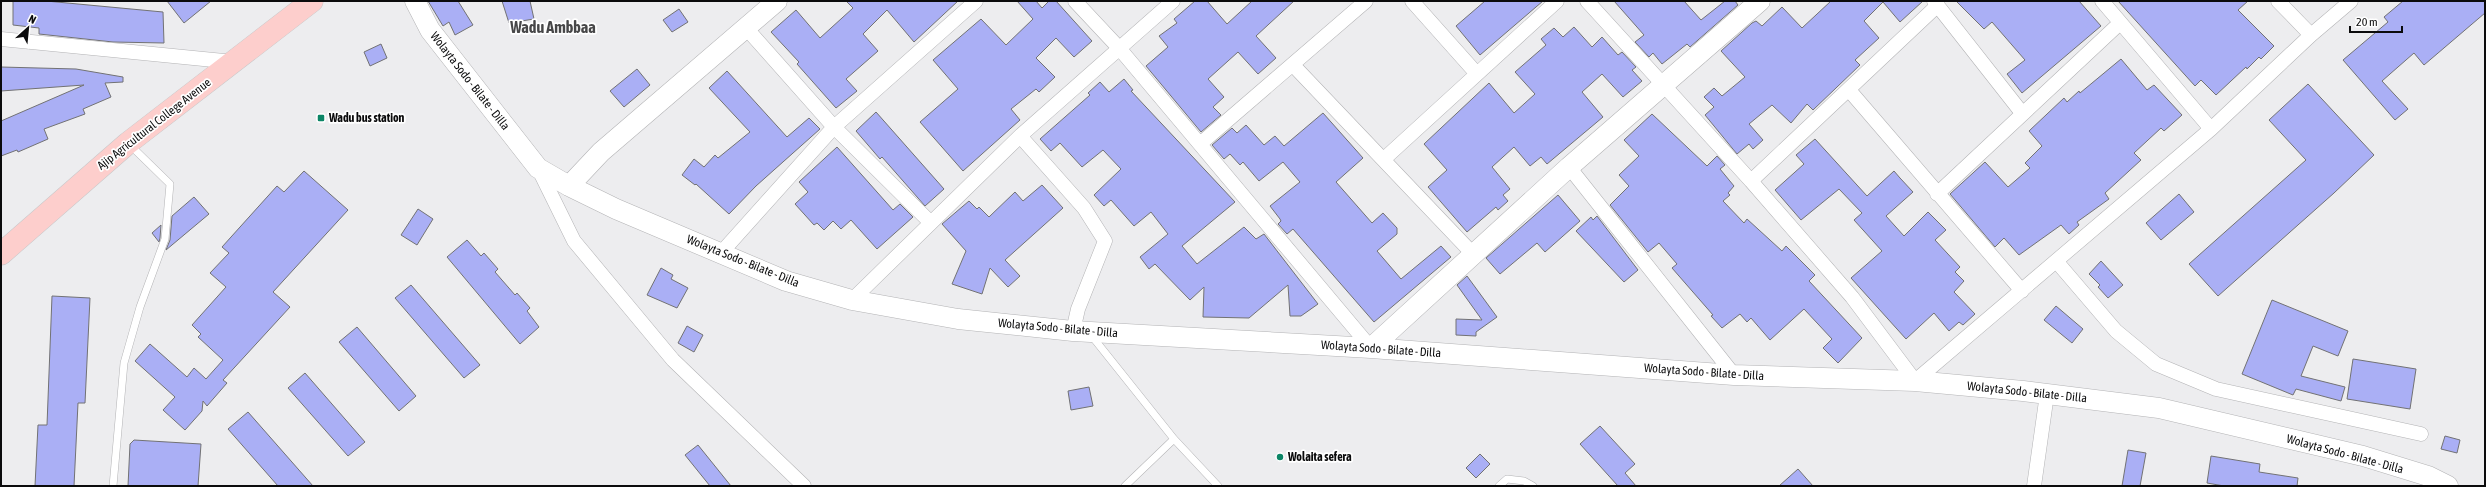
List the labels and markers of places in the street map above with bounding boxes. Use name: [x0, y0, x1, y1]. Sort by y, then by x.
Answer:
place label: Wadu bus station: [328, 111, 405, 125]
marker: Wadu bus station: [316, 113, 326, 123]
place label: Wolaita sefera: [1287, 450, 1352, 464]
marker: Wolaita sefera: [1275, 452, 1285, 462]

